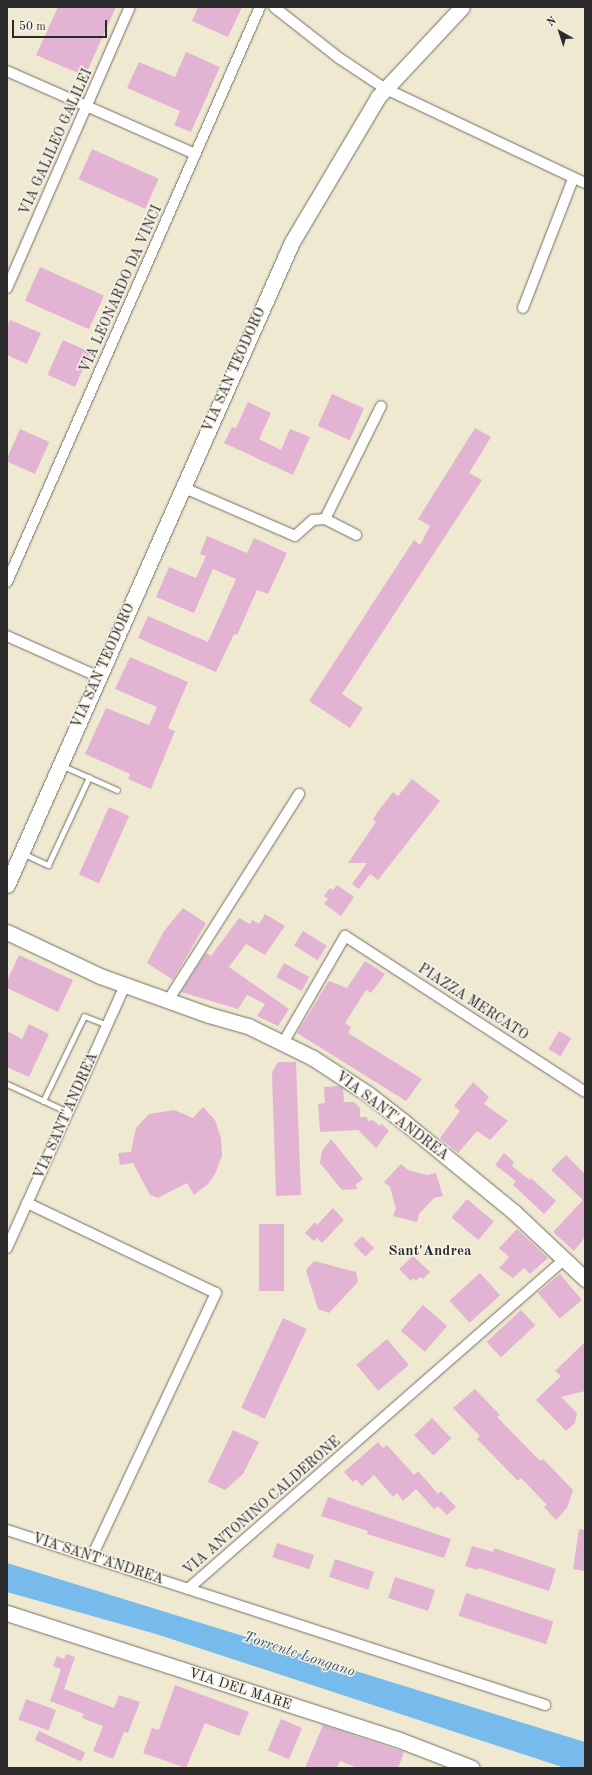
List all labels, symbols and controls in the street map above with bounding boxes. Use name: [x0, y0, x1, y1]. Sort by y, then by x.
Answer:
scale bar: [14, 12, 109, 38]
north arrow: [540, 12, 580, 52]
text: N: [545, 15, 559, 29]
text: 50 m: [19, 21, 46, 33]
street label: VIA GALILEO GALILEI: [16, 66, 96, 218]
street label: VIA LEONARDO DA VINCI: [76, 202, 166, 376]
street label: VIA SAN TEODORO: [199, 305, 269, 435]
street label: VIA SAN TEODORO: [68, 601, 138, 731]
street label: PIAZZA MERCATO: [415, 960, 531, 1044]
street label: VIA SANT'ANDREA: [30, 1050, 102, 1182]
street label: VIA SANT'ANDREA: [332, 1068, 452, 1164]
district label: Sant'Andrea: [388, 1243, 472, 1261]
street label: VIA ANTONINO CALDERONE: [180, 1433, 344, 1579]
street label: VIA SANT'ANDREA: [30, 1530, 166, 1588]
water label: Torrente Longano: [241, 1628, 357, 1682]
street label: VIA DEL MARE: [187, 1664, 293, 1714]

